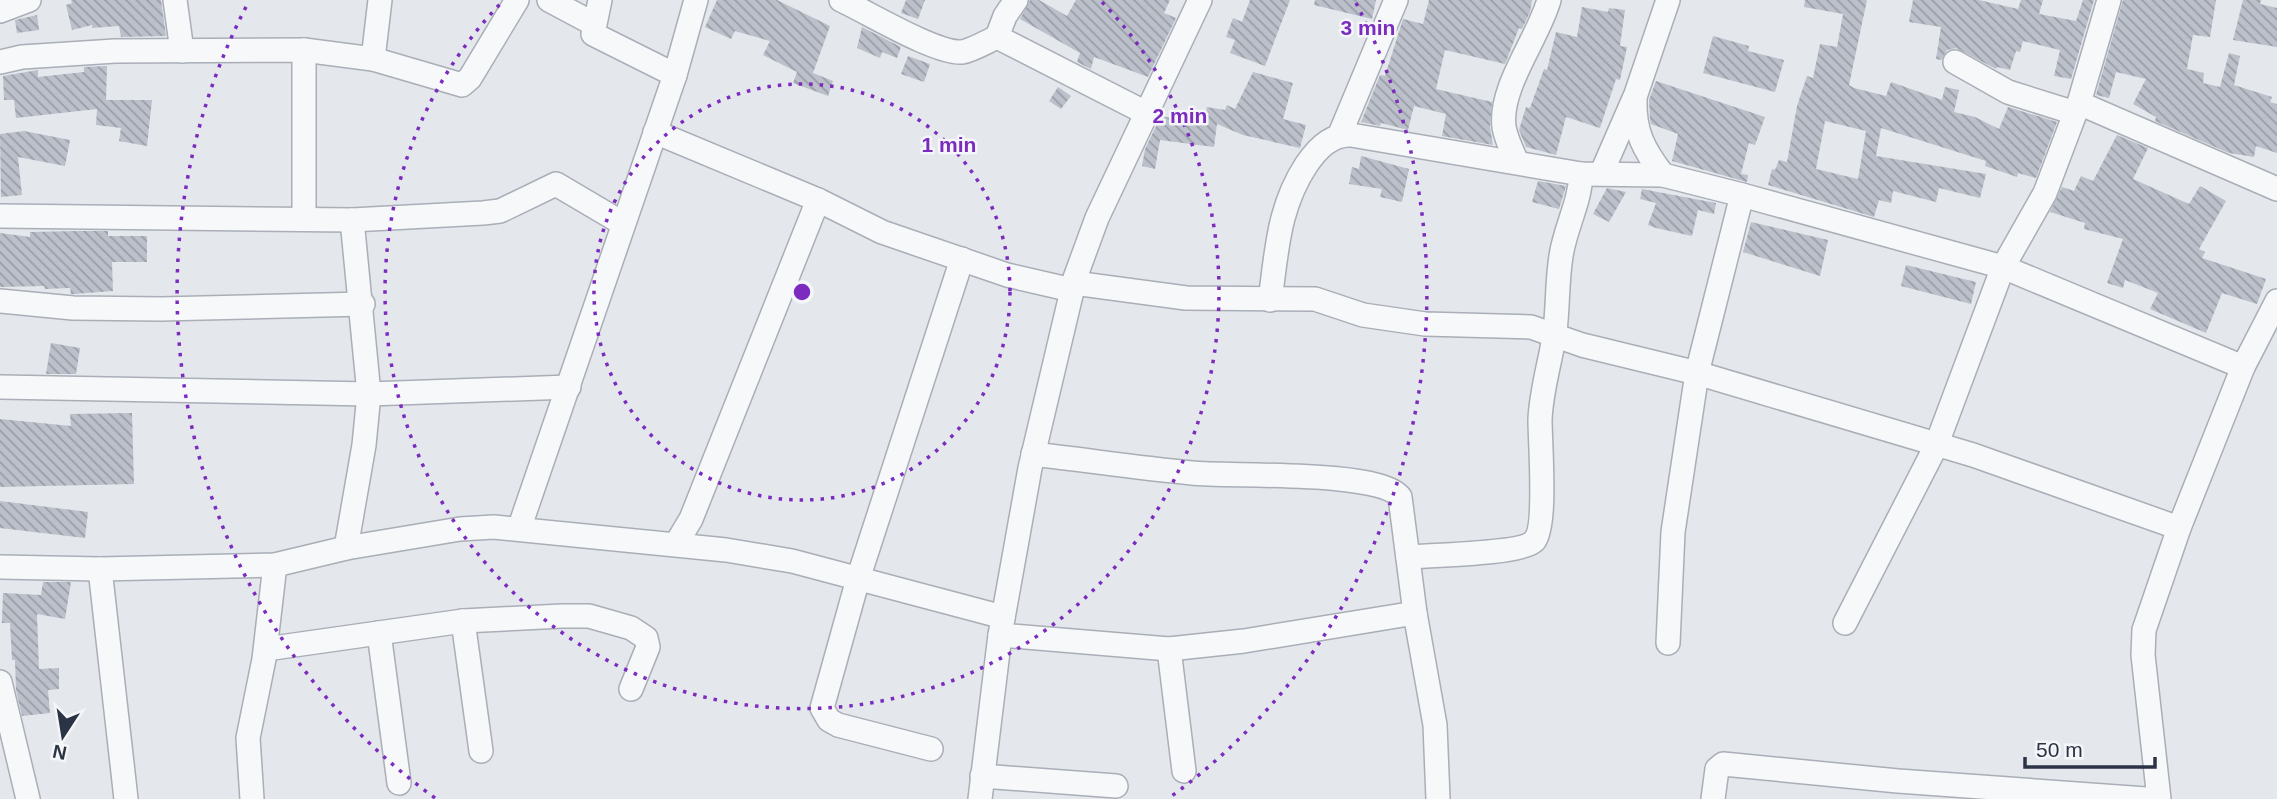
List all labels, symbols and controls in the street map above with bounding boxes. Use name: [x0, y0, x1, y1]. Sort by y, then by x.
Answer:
text: 3 min: [1341, 16, 1395, 39]
text: 2 min: [1153, 104, 1207, 127]
text: 1 min: [922, 133, 976, 156]
centre of rings: [790, 280, 814, 304]
north arrow: [28, 701, 98, 771]
scale bar: [2025, 726, 2154, 770]
text: 50 m: [2036, 738, 2083, 761]
text: N: [51, 740, 68, 764]

